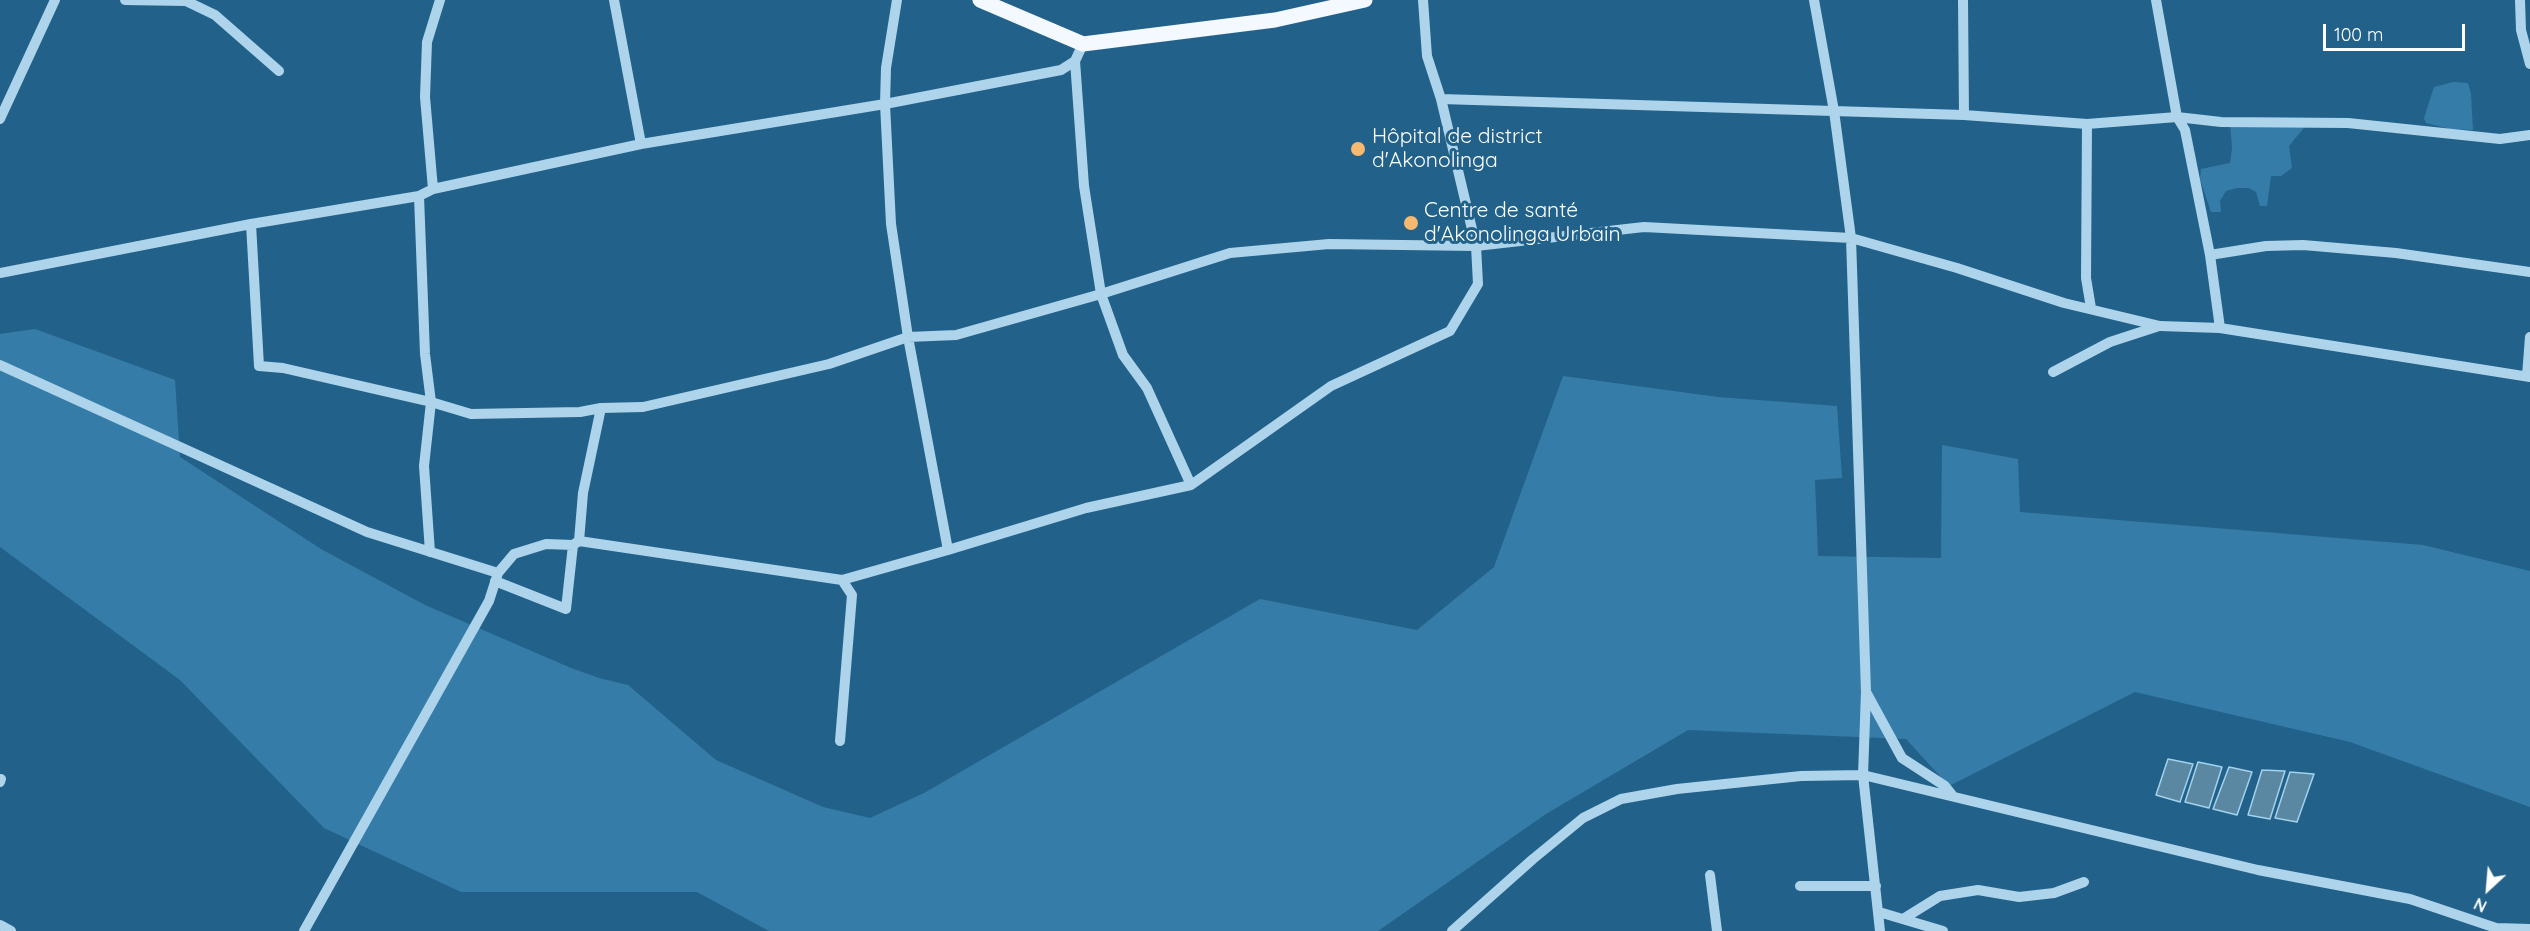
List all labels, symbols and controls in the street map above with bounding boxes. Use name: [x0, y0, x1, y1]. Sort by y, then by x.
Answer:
scale bar: [2326, 12, 2468, 50]
text: 100 m: [2334, 23, 2383, 46]
place label: Hôpital de district d'Akonolinga: [1372, 124, 1543, 174]
marker: Hôpital de district d'Akonolinga: [1349, 140, 1367, 158]
place label: Centre de santé d'Akonolinga Urbain: [1424, 198, 1621, 248]
marker: Centre de santé d'Akonolinga Urbain: [1402, 214, 1420, 232]
north arrow: [2458, 859, 2518, 919]
text: N: [2470, 894, 2490, 917]

